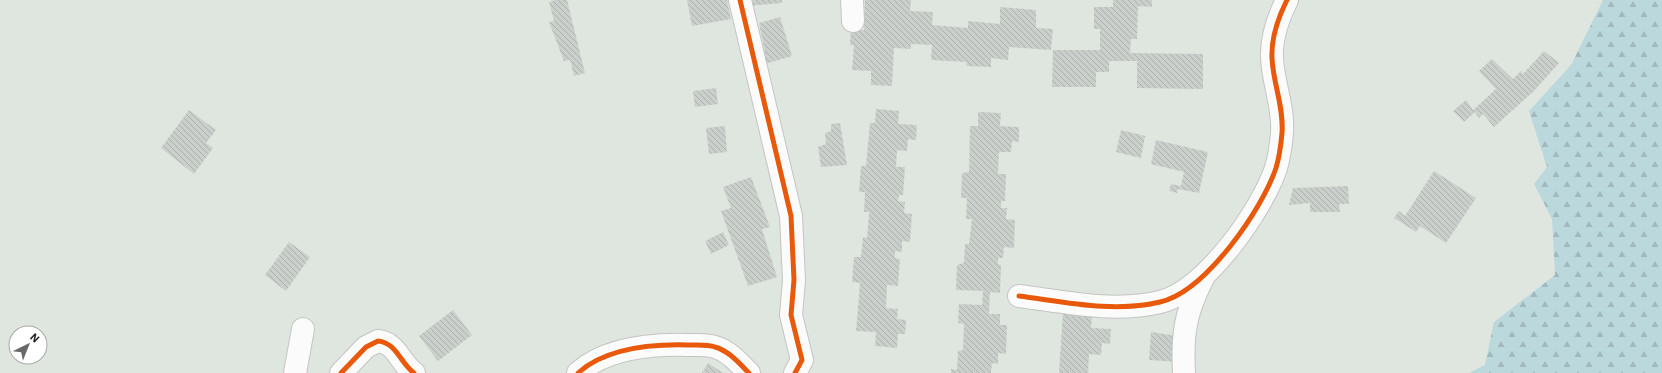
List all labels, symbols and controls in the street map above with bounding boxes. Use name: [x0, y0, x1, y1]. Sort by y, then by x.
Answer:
north arrow: [8, 325, 48, 365]
text: N: [27, 330, 43, 346]

